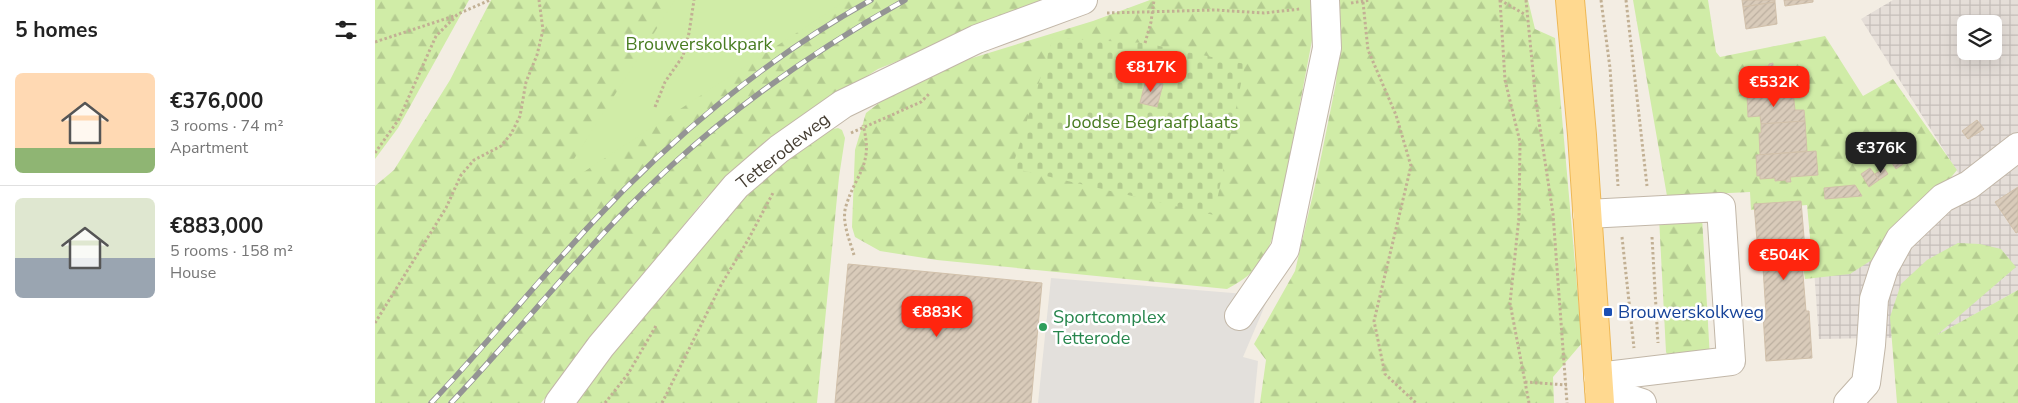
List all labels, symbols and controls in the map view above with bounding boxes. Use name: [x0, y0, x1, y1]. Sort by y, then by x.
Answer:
map controls: [1957, 15, 2002, 60]
button: layers: [1957, 15, 2002, 60]
text: 5 homes: [15, 16, 98, 44]
icon: filters: [332, 16, 360, 44]
park label: Brouwerskolkpark: [626, 32, 773, 56]
pin: €817K: [1116, 51, 1186, 93]
text: €817K: [1126, 56, 1176, 78]
pin: €532K: [1739, 66, 1809, 108]
text: €532K: [1749, 71, 1799, 93]
text: €376,000: [170, 87, 263, 115]
icon: home: [55, 93, 115, 153]
street label: Tetterodeweg: [731, 107, 835, 195]
park label: Joodse Begraafplaats: [1065, 110, 1238, 134]
text: 3 rooms · 74 m²: [170, 115, 283, 137]
pin: €376K: [1846, 132, 1916, 174]
text: Apartment: [170, 137, 248, 159]
text: €376K: [1856, 137, 1906, 159]
text: €883,000: [170, 212, 263, 240]
icon: home: [55, 218, 115, 278]
pin: €504K: [1749, 238, 1819, 281]
text: 5 rooms · 158 m²: [170, 240, 293, 262]
text: €504K: [1759, 244, 1809, 266]
text: House: [170, 262, 216, 284]
pin: €883K: [902, 296, 972, 338]
place label: Brouwerskolkweg: [1618, 300, 1764, 324]
text: €883K: [912, 301, 962, 323]
place label: Sportcomplex Tetterode: [1053, 305, 1167, 350]
marker: Brouwerskolkweg: [1602, 306, 1614, 318]
marker: Sportcomplex Tetterode: [1037, 321, 1049, 333]

